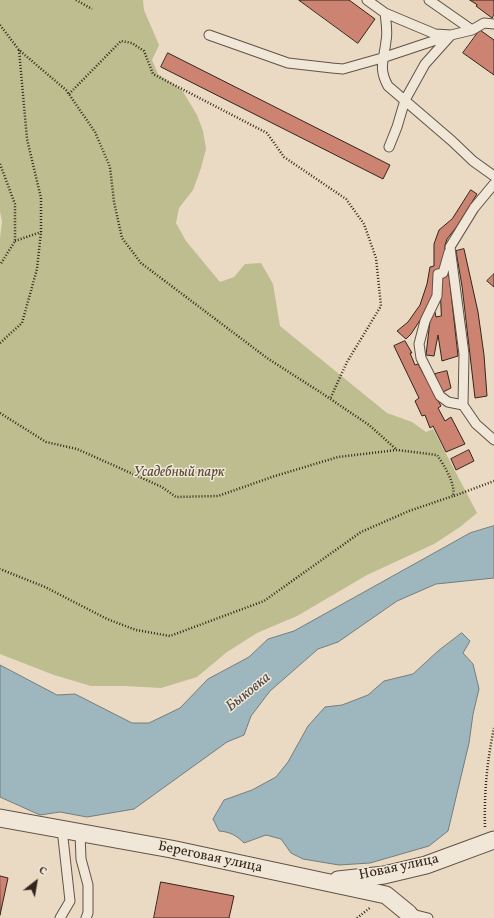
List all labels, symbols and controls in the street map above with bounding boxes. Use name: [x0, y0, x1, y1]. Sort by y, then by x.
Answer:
park label: Усадебный парк: [134, 465, 224, 481]
water label: Быковка: [223, 670, 275, 716]
street label: Береговая улица: [156, 839, 264, 877]
street label: Новая улица: [358, 851, 440, 885]
north arrow: [16, 862, 56, 902]
text: С: [36, 863, 49, 880]

